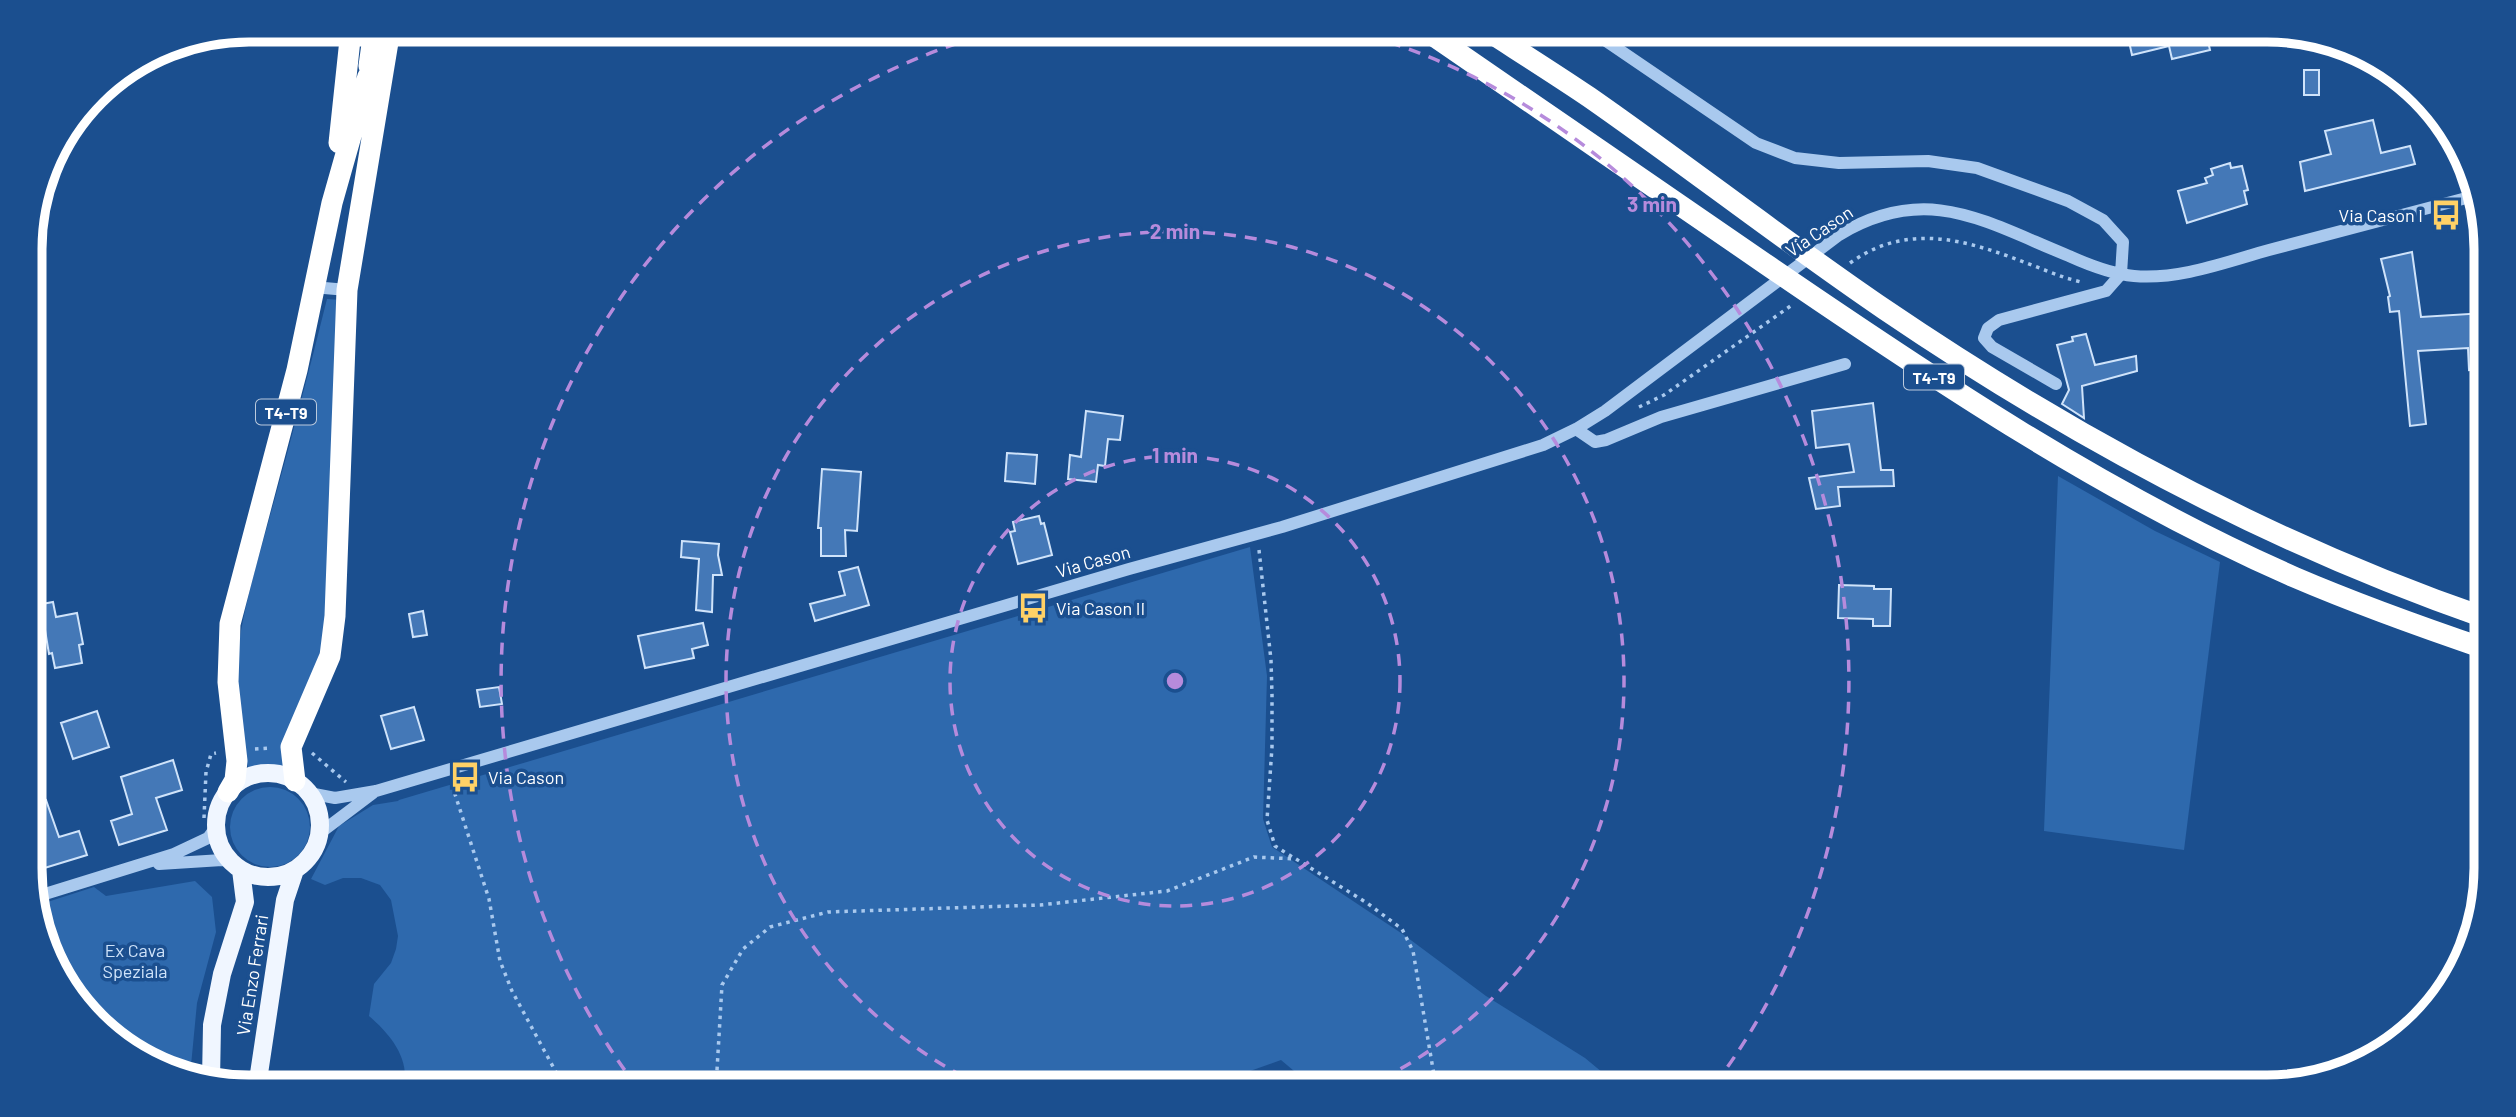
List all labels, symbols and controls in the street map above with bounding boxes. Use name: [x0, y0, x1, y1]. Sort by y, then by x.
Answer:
text: 3 min: [1627, 191, 1677, 216]
bus stop icon: Via Cason I: [2429, 198, 2463, 232]
street label: Via Cason: [1781, 201, 1857, 261]
place label: Via Cason I: [2339, 204, 2423, 226]
text: 2 min: [1150, 218, 1200, 243]
road number: T4-T9: [1904, 364, 1964, 390]
road number: T4-T9: [256, 400, 316, 424]
text: 1 min: [1152, 442, 1198, 467]
street label: Via Cason: [1053, 540, 1133, 582]
bus stop icon: Via Cason II: [1016, 591, 1050, 625]
place label: Via Cason II: [1056, 597, 1145, 619]
centre of rings: [1163, 669, 1187, 693]
bus stop icon: Via Cason: [448, 760, 482, 794]
place label: Via Cason: [488, 766, 564, 788]
street label: Via Enzo Ferrari: [232, 913, 272, 1037]
park label: Ex Cava Speziala: [102, 939, 168, 982]

